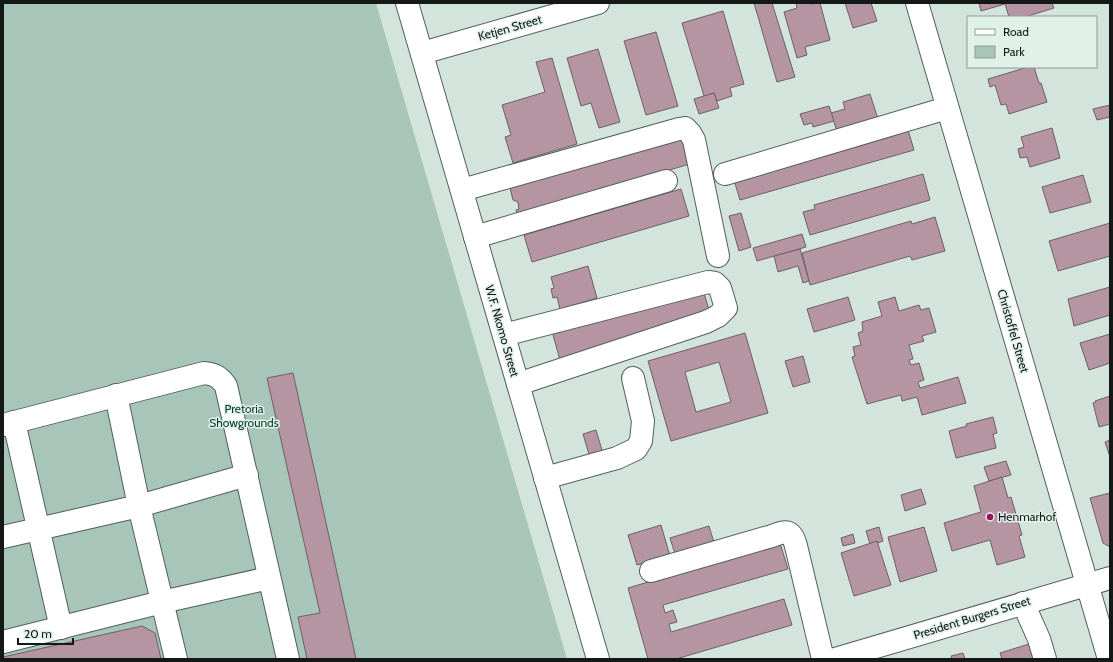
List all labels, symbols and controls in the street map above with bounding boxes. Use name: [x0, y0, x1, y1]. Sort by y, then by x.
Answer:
street label: Ketjen Street: [476, 11, 543, 44]
legend: [967, 16, 1097, 68]
text: Road: [1003, 24, 1029, 39]
text: Park: [1003, 44, 1025, 59]
street label: W.F. Nkomo Street: [482, 283, 523, 379]
street label: Christoffel Street: [994, 287, 1033, 374]
park label: Pretoria Showgrounds: [209, 401, 279, 430]
place label: Henmarhof: [998, 509, 1056, 524]
marker: Henmarhof: [985, 512, 995, 522]
street label: President Burgers Street: [911, 593, 1032, 642]
scale bar: [18, 620, 73, 646]
text: 20 m: [24, 626, 52, 641]

